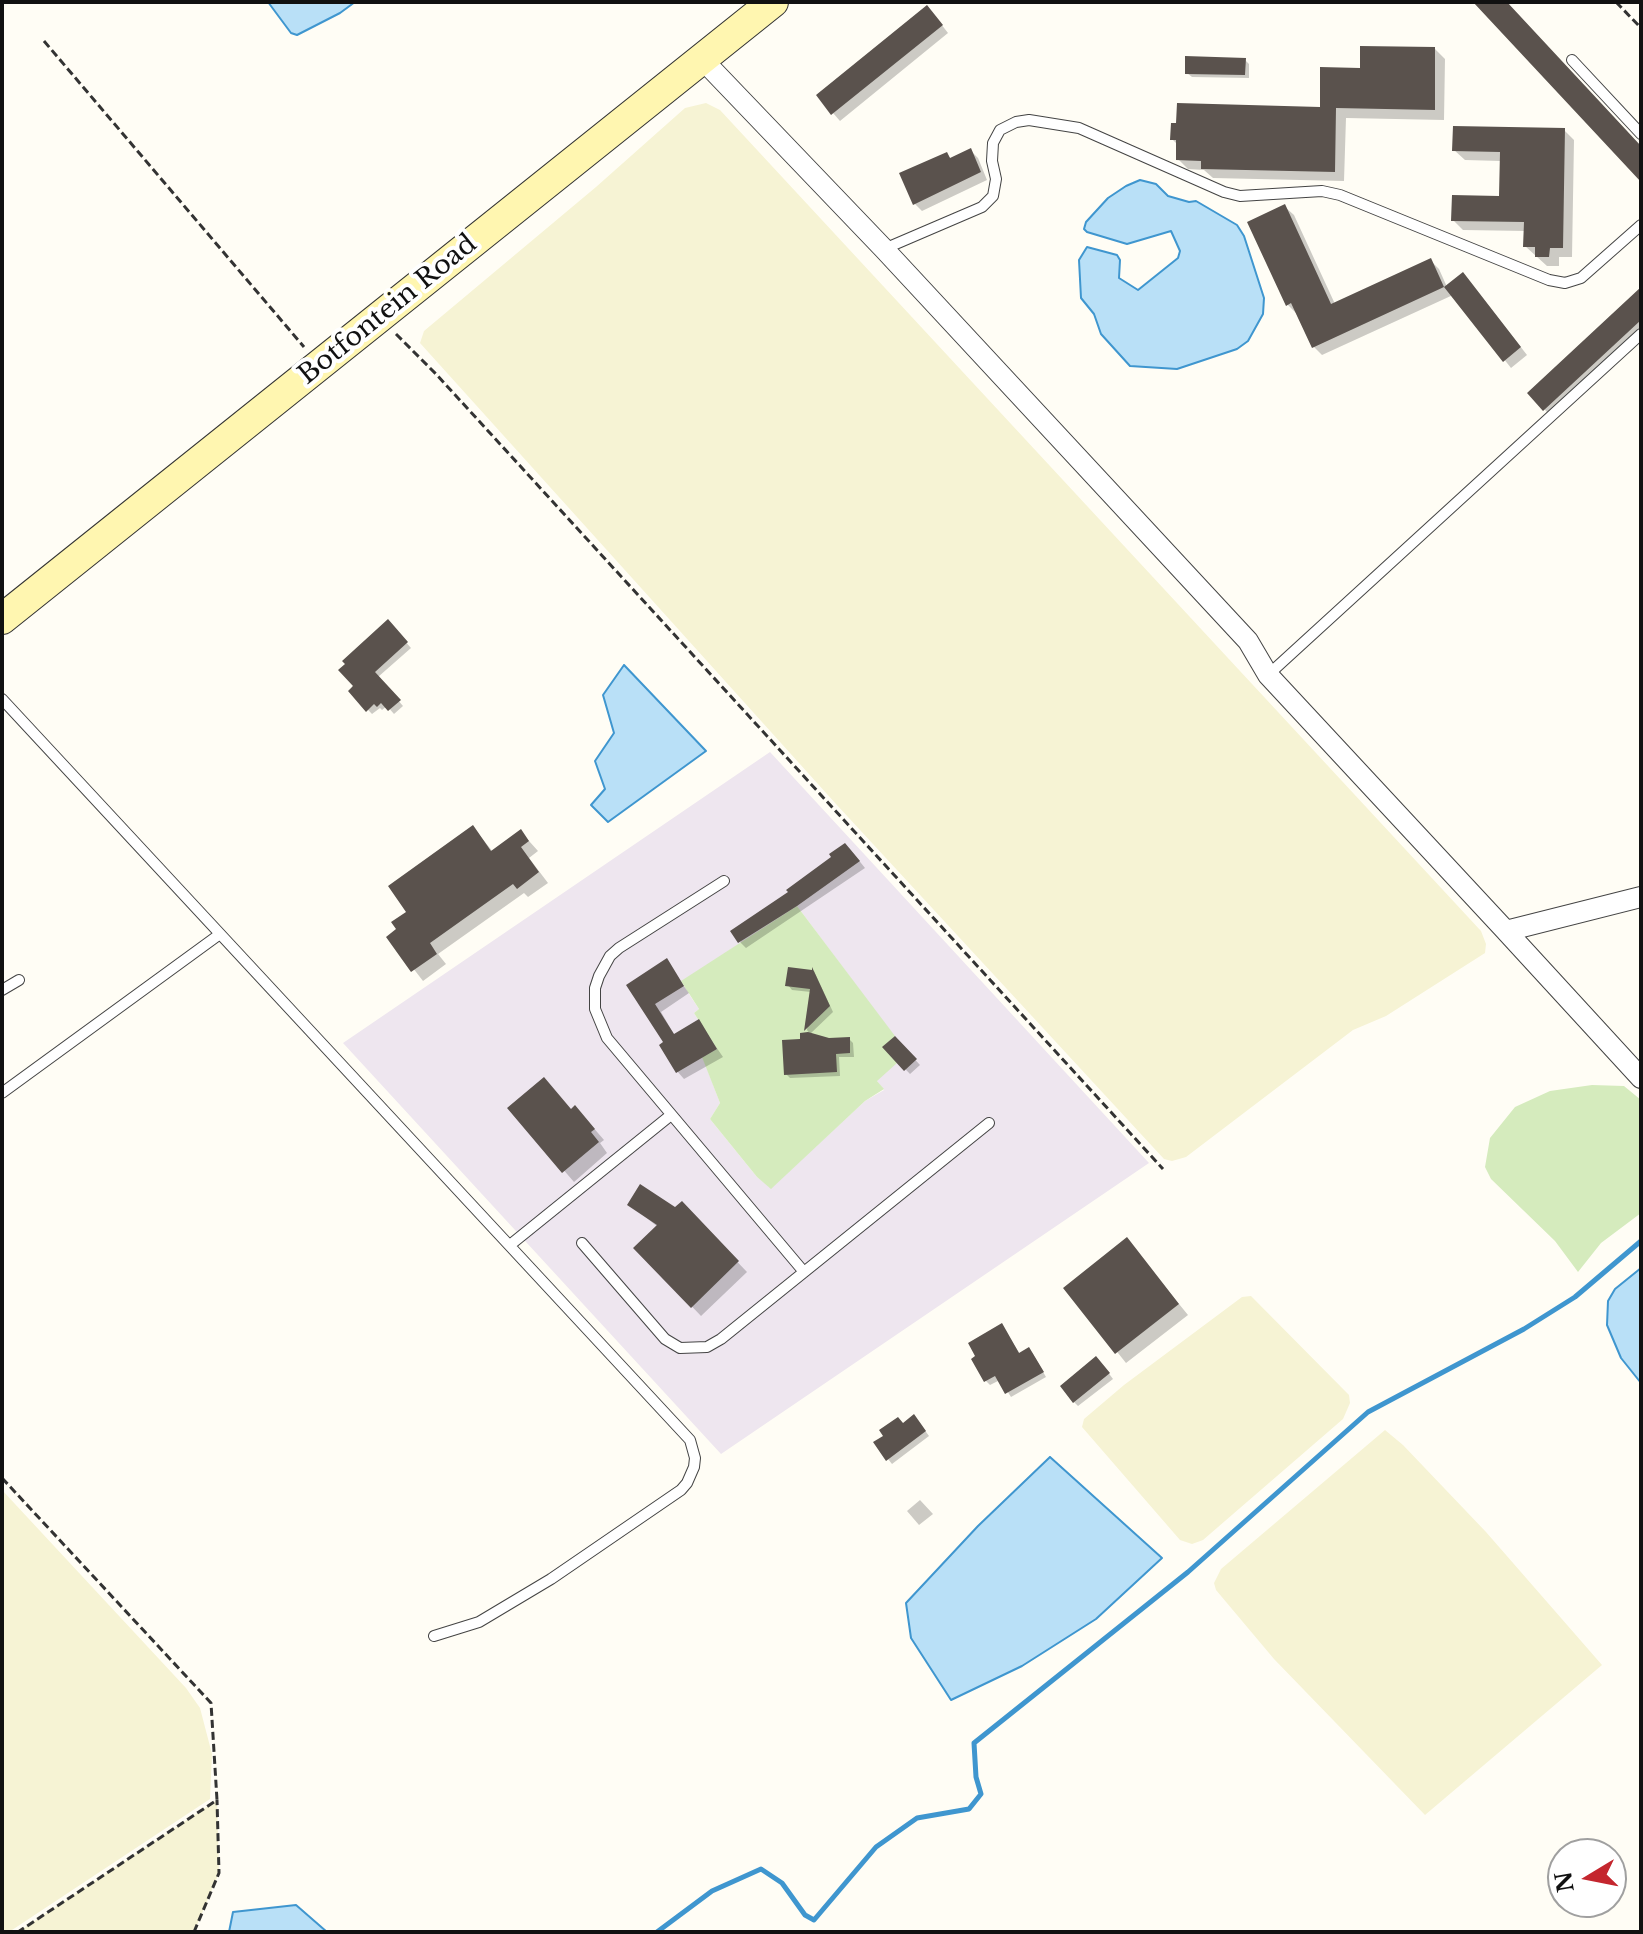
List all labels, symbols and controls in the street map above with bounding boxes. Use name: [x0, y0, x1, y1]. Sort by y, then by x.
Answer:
street label: Botfontein Road: [293, 229, 483, 391]
north arrow: [1547, 1838, 1627, 1918]
text: N: [1550, 1869, 1580, 1894]

